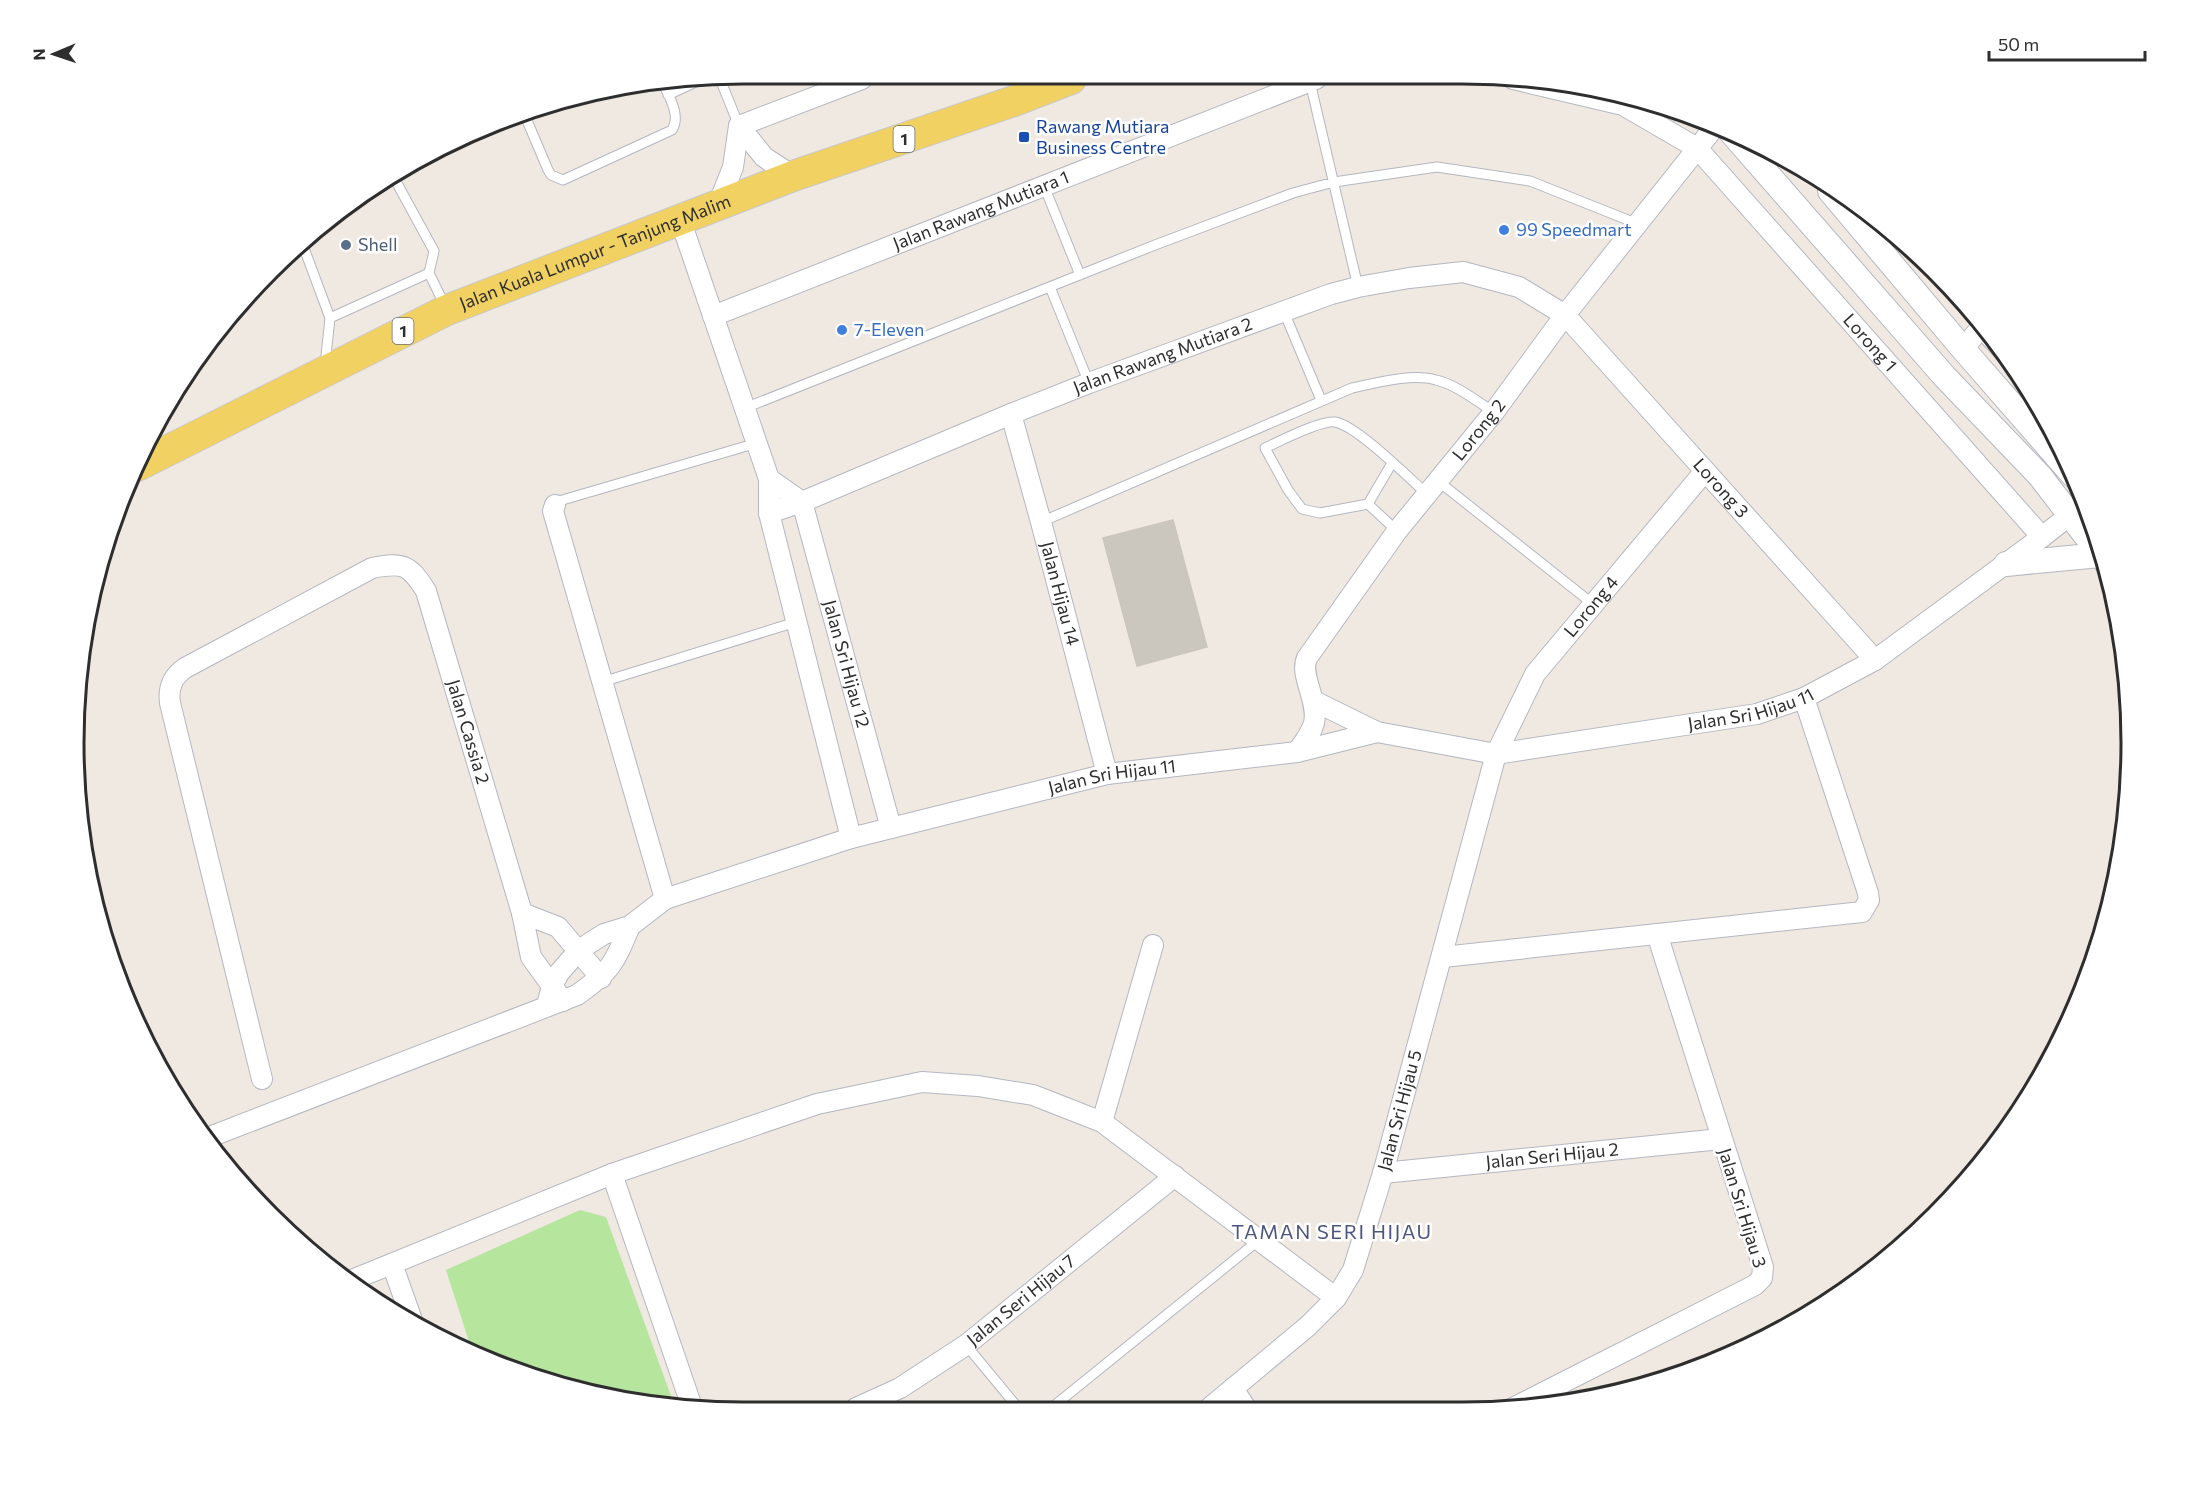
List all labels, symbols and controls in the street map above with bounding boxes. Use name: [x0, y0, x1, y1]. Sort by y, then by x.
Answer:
north arrow: [24, 24, 84, 84]
scale bar: [1989, 24, 2145, 62]
text: 50 m: [1998, 33, 2039, 55]
text: N: [29, 48, 48, 61]
place label: Rawang Mutiara Business Centre: [1036, 115, 1169, 158]
road number: 1: [894, 126, 914, 152]
marker: Rawang Mutiara Business Centre: [1017, 130, 1031, 144]
street label: Jalan Rawang Mutiara 1: [890, 165, 1072, 254]
street label: Jalan Kuala Lumpur - Tanjung Malim: [456, 189, 734, 314]
place label: 99 Speedmart: [1516, 218, 1632, 240]
marker: 99 Speedmart: [1497, 223, 1511, 237]
place label: Shell: [358, 233, 398, 255]
marker: Shell: [339, 238, 353, 252]
street label: Lorong 1: [1839, 309, 1902, 376]
street label: Jalan Rawang Mutiara 2: [1069, 312, 1255, 398]
road number: 1: [392, 318, 414, 344]
place label: 7-Eleven: [854, 318, 924, 340]
marker: 7-Eleven: [835, 323, 849, 337]
street label: Lorong 2: [1447, 395, 1510, 464]
street label: Lorong 3: [1689, 453, 1754, 522]
street label: Jalan Hijau 14: [1037, 539, 1085, 648]
street label: Lorong 4: [1559, 571, 1623, 641]
street label: Jalan Sri Hijau 12: [819, 597, 875, 730]
street label: Jalan Cassia 2: [443, 677, 495, 787]
street label: Jalan Sri Hijau 11: [1686, 683, 1817, 734]
street label: Jalan Sri Hijau 11: [1046, 754, 1177, 798]
street label: Jalan Sri Hijau 5: [1372, 1047, 1426, 1173]
street label: Jalan Seri Hijau 2: [1485, 1137, 1620, 1173]
street label: Jalan Sri Hijau 3: [1714, 1145, 1772, 1270]
district label: TAMAN SERI HIJAU: [1231, 1219, 1433, 1243]
street label: Jalan Seri Hijau 7: [962, 1249, 1079, 1350]

